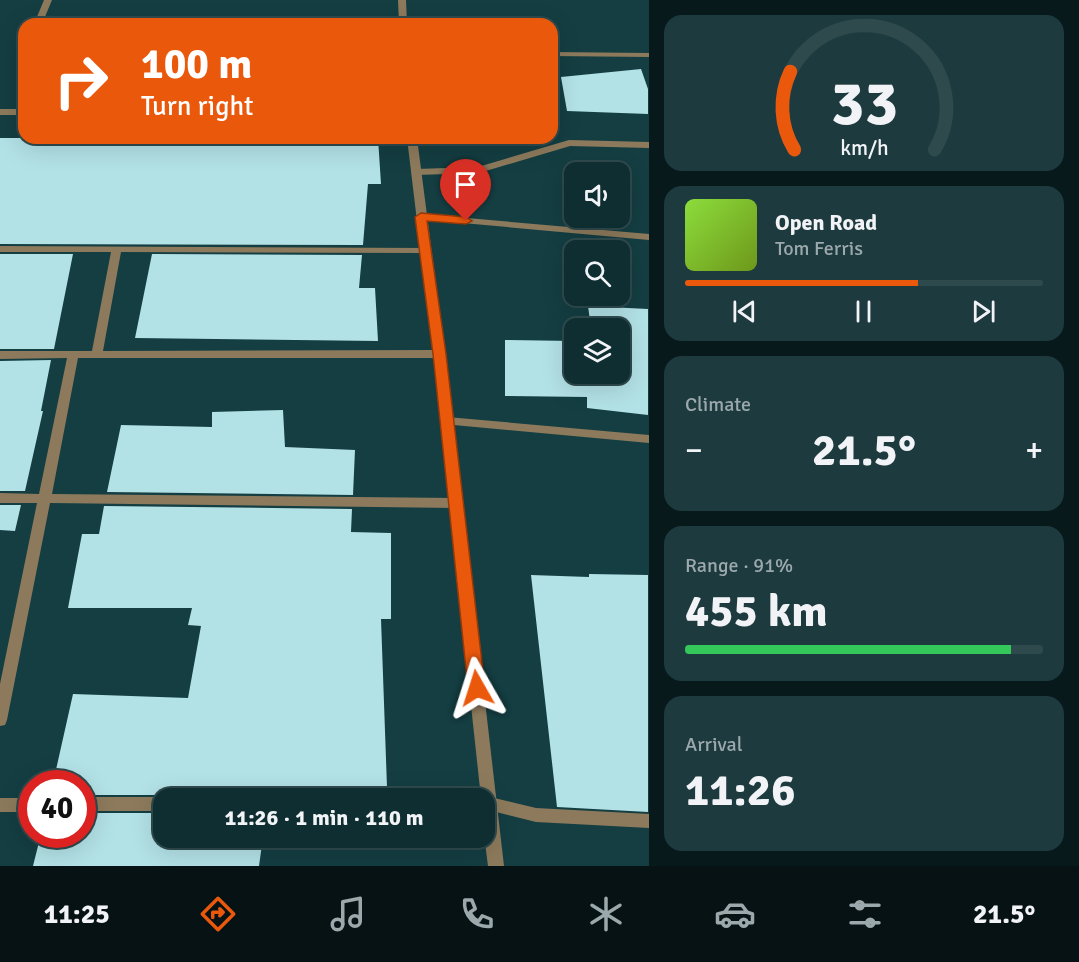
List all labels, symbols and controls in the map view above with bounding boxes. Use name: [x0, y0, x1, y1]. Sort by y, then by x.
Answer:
text: 100 m: [141, 39, 252, 90]
icon: right: [42, 42, 120, 120]
text: 33: [830, 65, 898, 142]
text: Turn right: [141, 90, 254, 123]
text: km/h: [840, 135, 888, 161]
pin: [440, 159, 491, 221]
map controls: [564, 162, 630, 384]
button: sound: [564, 162, 630, 228]
icon: arrive: [449, 168, 482, 201]
text: Open Road: [775, 209, 877, 236]
text: Tom Ferris: [775, 236, 863, 261]
button: search: [564, 240, 630, 306]
icon: previous: [728, 295, 761, 328]
icon: pause: [847, 295, 880, 328]
icon: next: [967, 295, 1000, 328]
button: layers: [564, 318, 630, 384]
text: Climate: [685, 392, 751, 417]
text: 21.5°: [812, 423, 916, 478]
text: −: [685, 430, 703, 471]
text: +: [1025, 430, 1043, 471]
text: Range · 91%: [685, 553, 793, 578]
text: 455 km: [685, 584, 828, 639]
position arrow: [445, 656, 509, 720]
text: Arrival: [685, 732, 743, 757]
text: 11:26: [685, 763, 795, 818]
speed limit sign: 40: [18, 770, 96, 848]
text: 11:26 · 1 min · 110 m: [224, 804, 424, 831]
icon: directions: [197, 893, 239, 935]
icon: music: [327, 893, 369, 935]
icon: phone: [456, 893, 498, 935]
icon: climate: [585, 893, 627, 935]
icon: car: [714, 893, 756, 935]
icon: filters: [844, 893, 886, 935]
text: 11:25: [44, 898, 110, 931]
text: 21.5°: [973, 898, 1035, 931]

